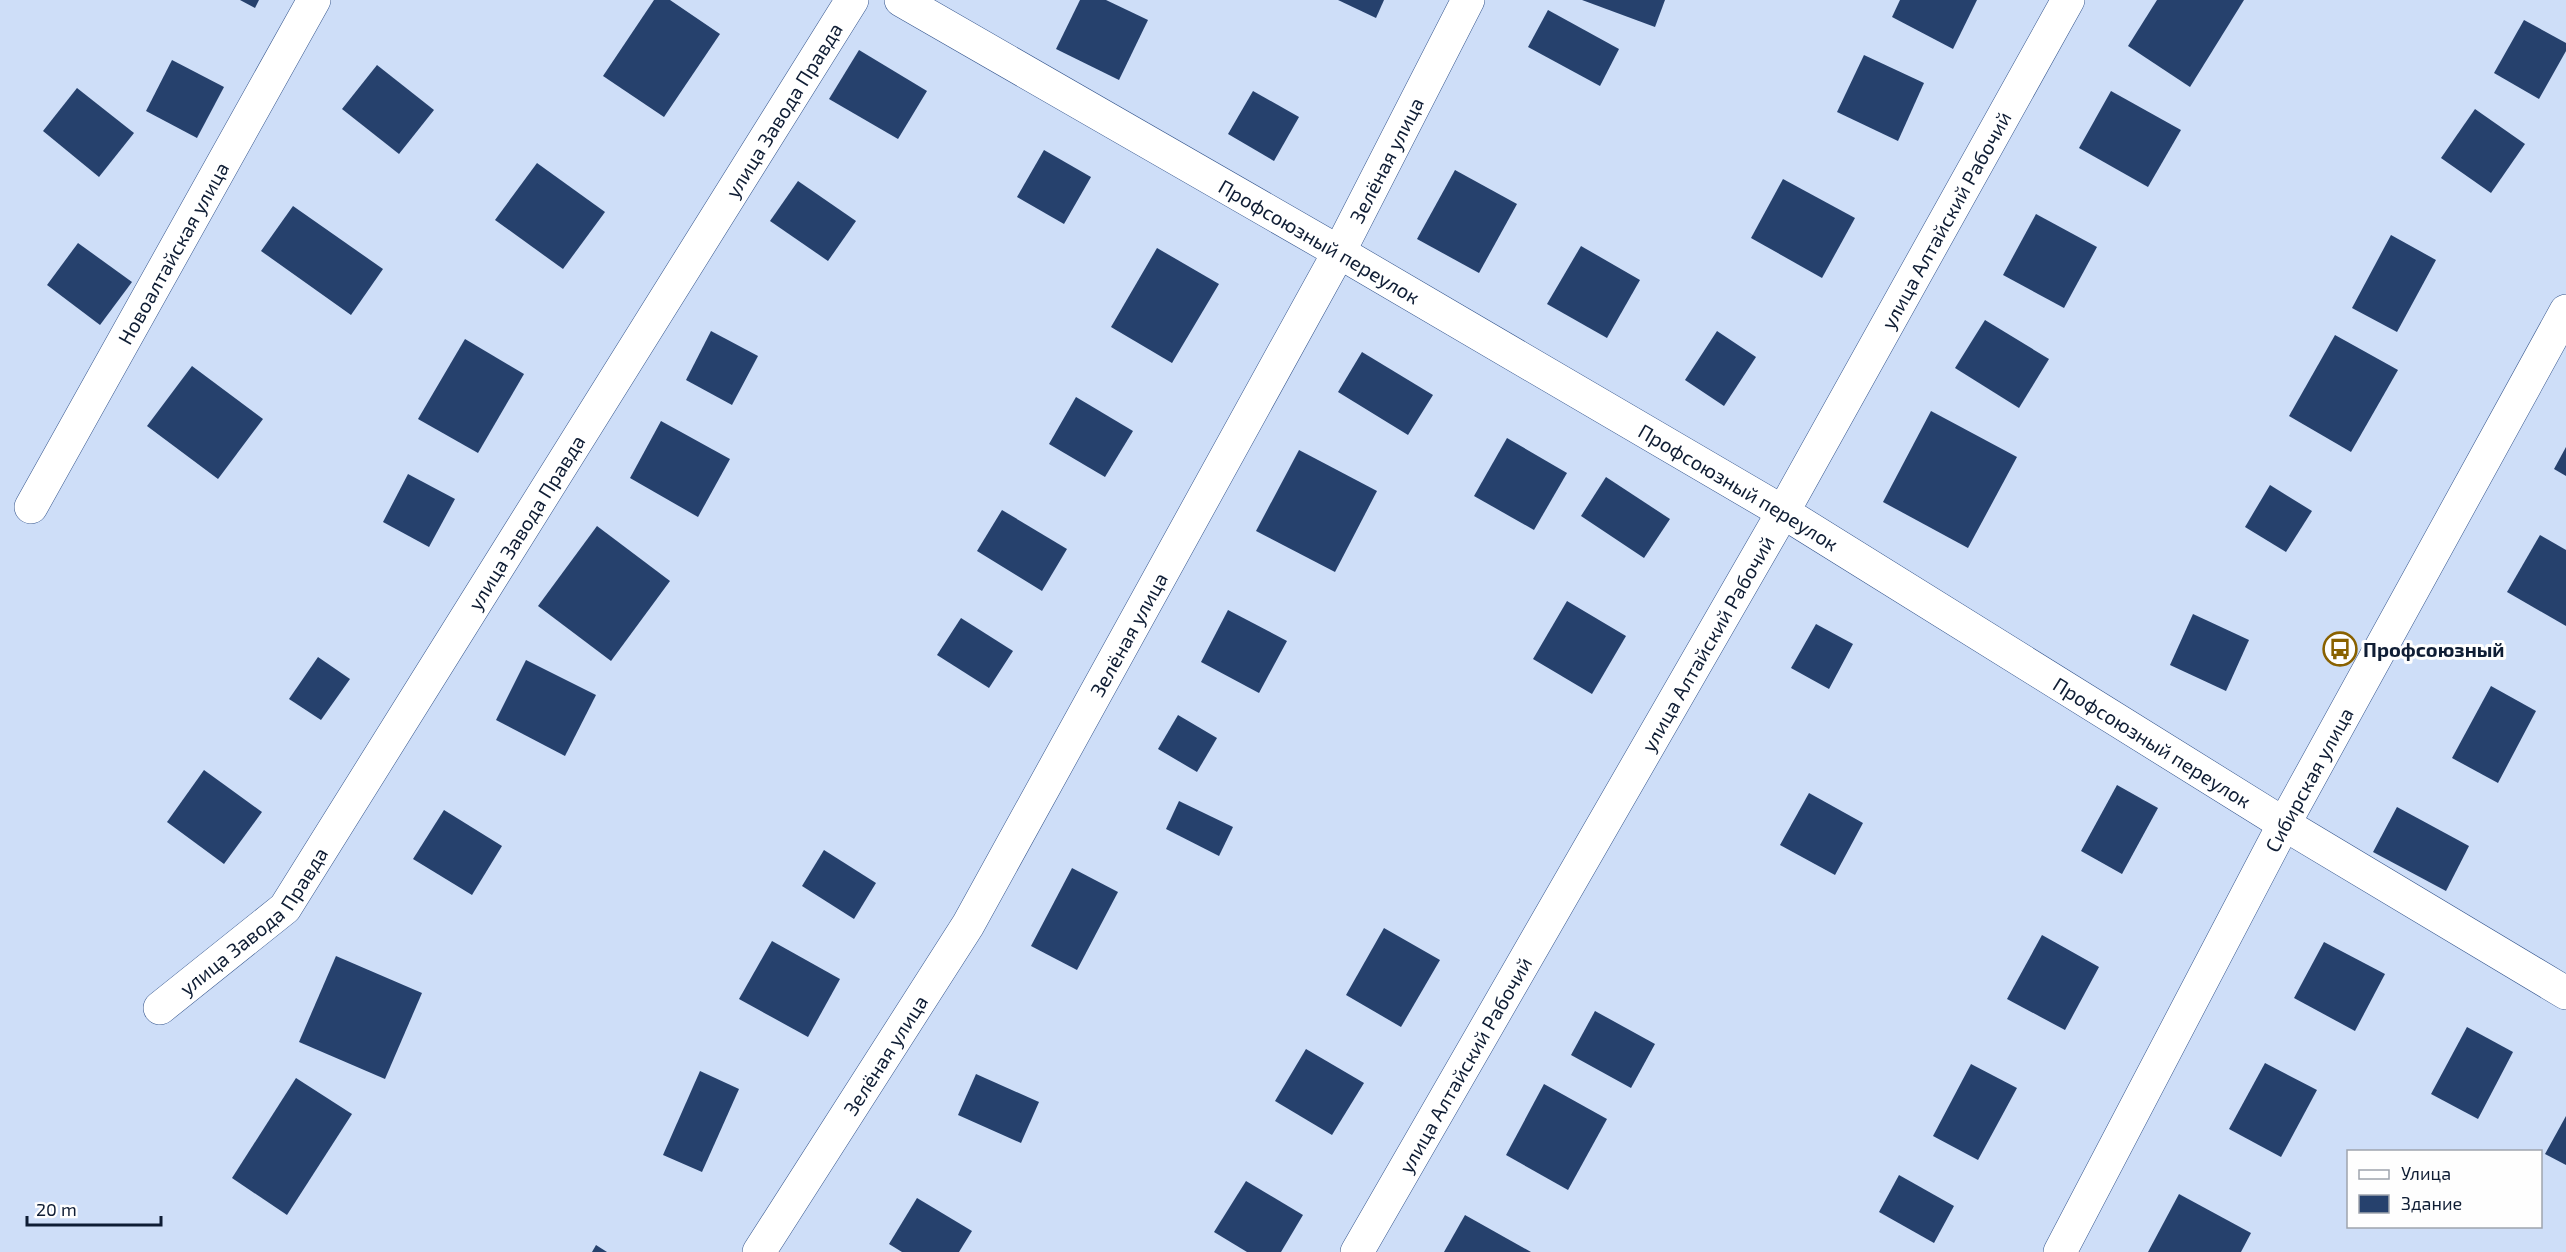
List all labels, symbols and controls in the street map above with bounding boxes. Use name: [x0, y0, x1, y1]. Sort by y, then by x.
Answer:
street label: улица Завода Правда: [720, 18, 847, 202]
street label: Зелёная улица: [1344, 93, 1428, 227]
street label: улица Алтайский Рабочий: [1875, 107, 2016, 333]
street label: Новоалтайская улица: [112, 158, 233, 348]
street label: Профсоюзный переулок: [1215, 174, 1424, 309]
street label: Профсоюзный переулок: [1635, 418, 1843, 556]
street label: улица Завода Правда: [462, 430, 590, 615]
street label: улица Алтайский Рабочий: [1636, 531, 1779, 756]
street label: Зелёная улица: [1084, 568, 1172, 700]
bus stop icon: Профсоюзный: [2322, 631, 2358, 667]
place label: Профсоюзный: [2363, 637, 2505, 661]
street label: Профсоюзный переулок: [2049, 672, 2256, 813]
street label: Сибирская улица: [2260, 703, 2358, 856]
street label: улица Завода Правда: [174, 842, 332, 1001]
street label: улица Алтайский Рабочий: [1393, 953, 1536, 1178]
street label: Зелёная улица: [838, 990, 932, 1119]
legend: [2347, 1150, 2542, 1228]
text: Улица: [2401, 1162, 2451, 1184]
scale bar: [27, 1189, 160, 1227]
text: Здание: [2401, 1192, 2462, 1214]
text: 20 m: [36, 1198, 77, 1220]

